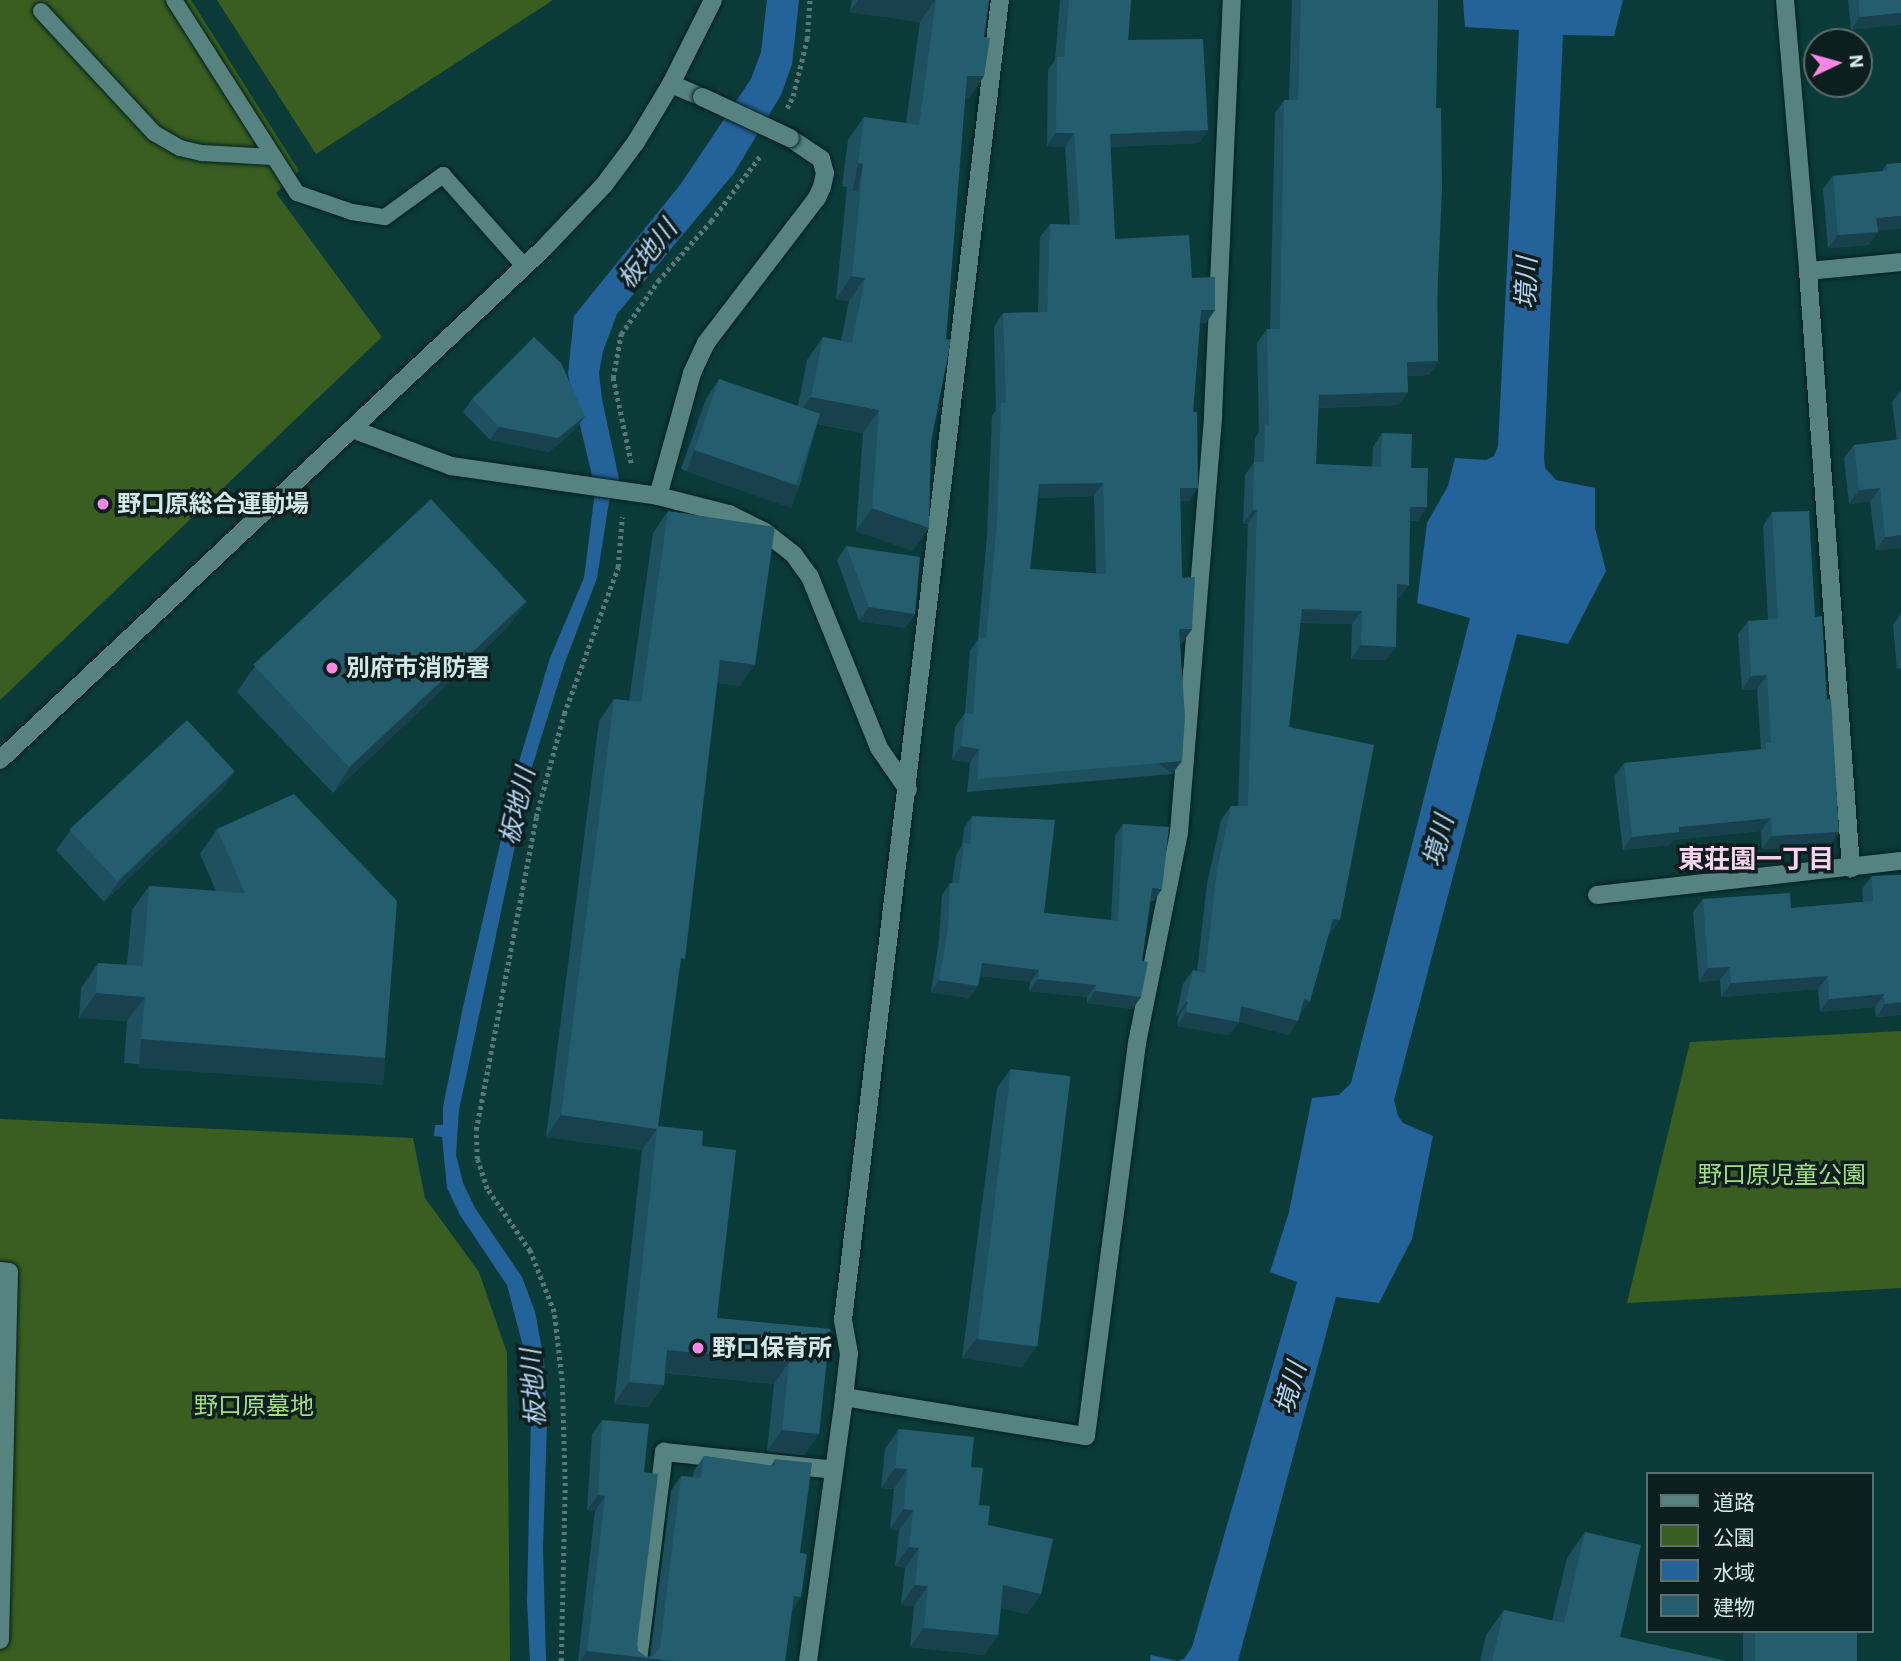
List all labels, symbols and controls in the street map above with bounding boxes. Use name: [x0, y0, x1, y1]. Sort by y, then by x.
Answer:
north arrow: [1803, 28, 1873, 98]
text: N: [1844, 53, 1869, 69]
water label: 板地川: [611, 214, 683, 294]
water label: 境川: [1510, 256, 1542, 310]
place label: 野口原総合運動場: [117, 490, 309, 518]
marker: 野口原総合運動場: [95, 496, 111, 512]
place label: 別府市消防署: [346, 654, 490, 682]
marker: 別府市消防署: [324, 660, 340, 676]
water label: 板地川: [493, 764, 541, 848]
water label: 境川: [1416, 812, 1460, 870]
district label: 東荘園一丁目: [1678, 843, 1834, 875]
park label: 野口原児童公園: [1698, 1161, 1866, 1189]
place label: 野口保育所: [712, 1334, 832, 1362]
marker: 野口保育所: [690, 1340, 706, 1356]
water label: 板地川: [515, 1348, 551, 1428]
water label: 境川: [1268, 1359, 1312, 1417]
park label: 野口原墓地: [194, 1392, 314, 1420]
legend: [1646, 1472, 1873, 1633]
text: 道路: [1713, 1488, 1755, 1516]
text: 公園: [1713, 1523, 1755, 1551]
text: 水域: [1713, 1558, 1755, 1586]
text: 建物: [1713, 1593, 1755, 1621]

